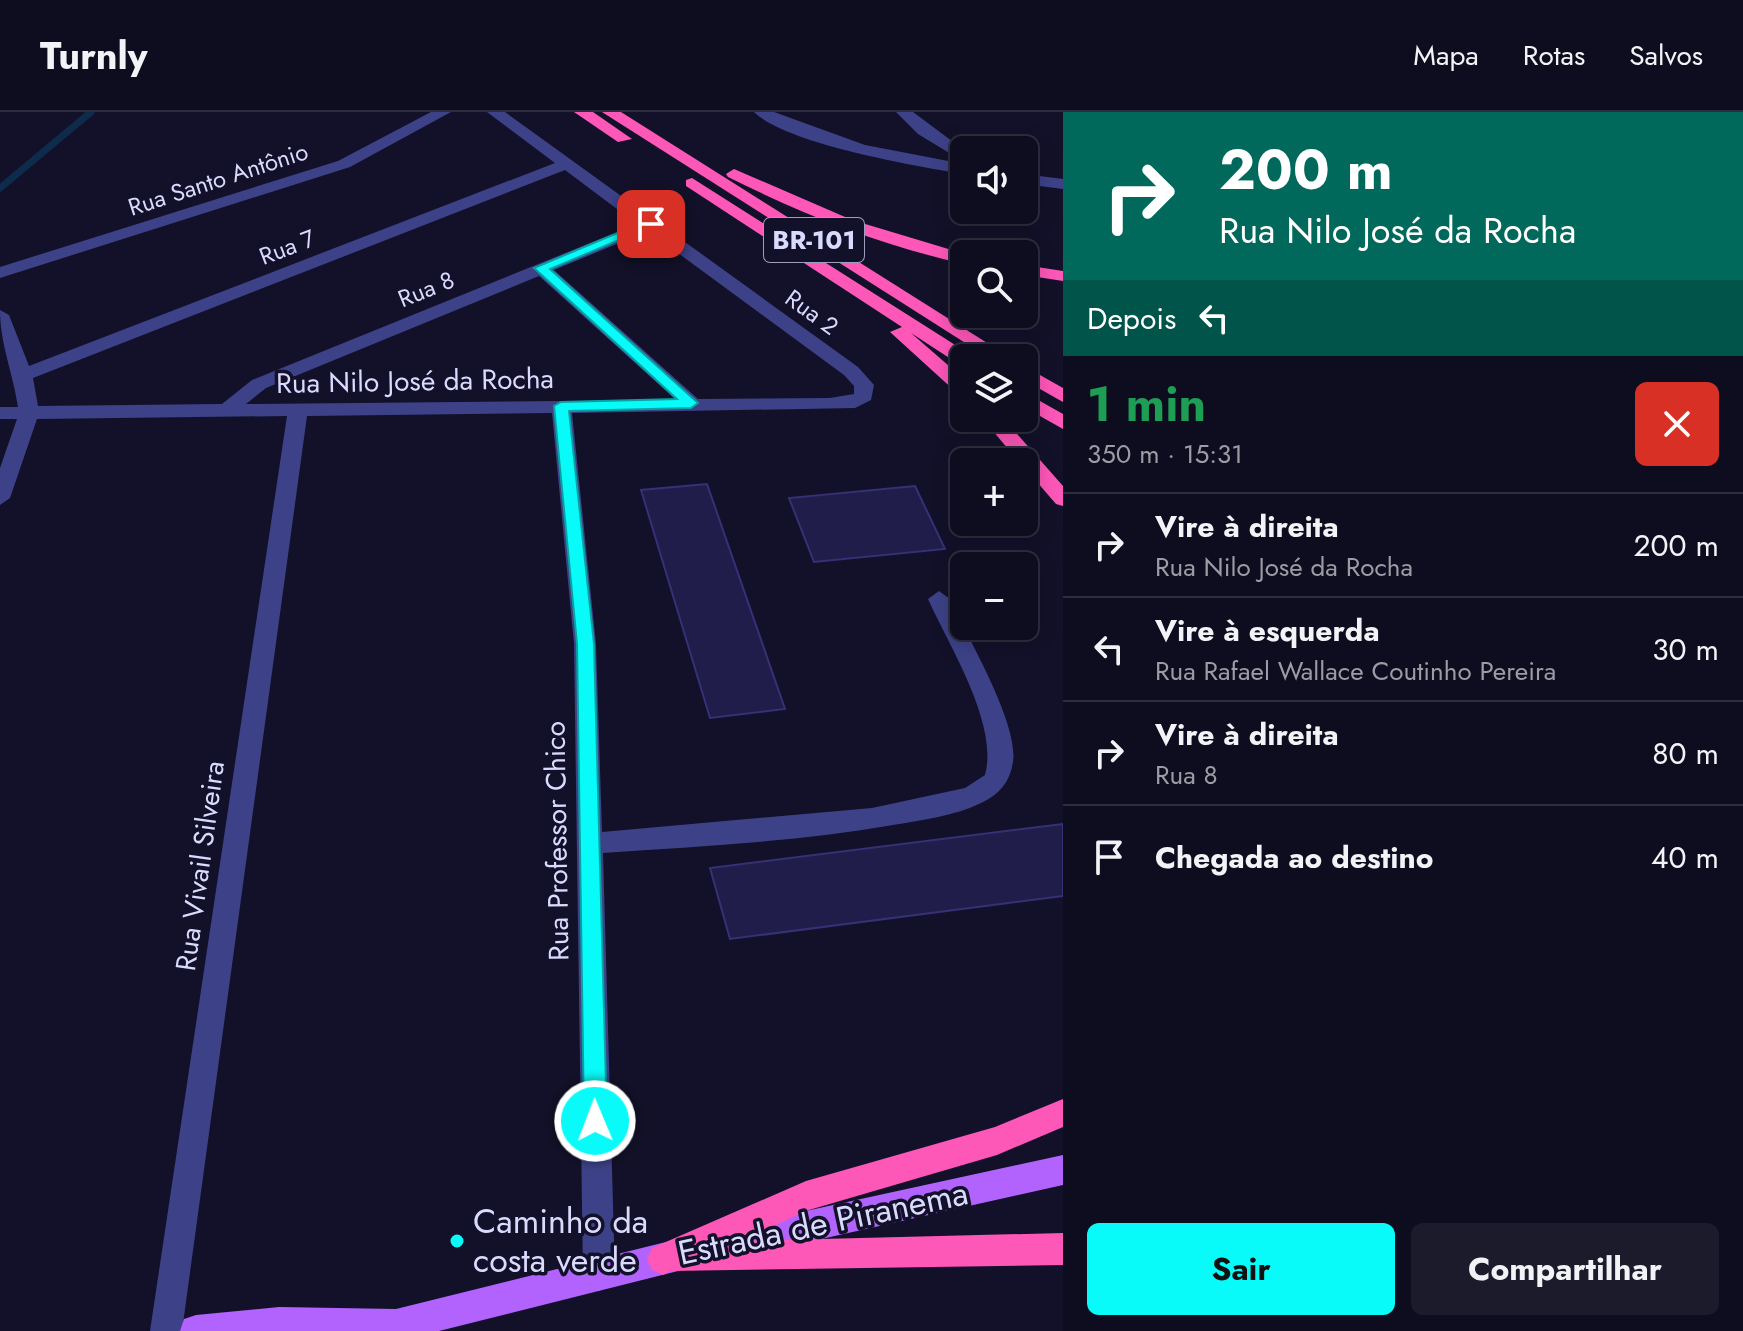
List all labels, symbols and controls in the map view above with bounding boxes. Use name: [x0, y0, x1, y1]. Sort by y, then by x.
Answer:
text: Turnly: [40, 28, 148, 83]
text: Mapa: [1413, 35, 1479, 76]
text: Rotas: [1523, 35, 1585, 76]
text: Salvos: [1629, 35, 1703, 76]
text: 200 m: [1219, 129, 1393, 210]
street label: Rua Santo Antônio: [123, 133, 313, 225]
map controls: [950, 136, 1038, 640]
button: sound: [950, 136, 1038, 224]
icon: right: [1087, 144, 1191, 248]
pin: [617, 190, 685, 258]
icon: arrive: [629, 202, 673, 246]
text: Rua Nilo José da Rocha: [1219, 204, 1576, 256]
road number: BR-101: [764, 218, 864, 262]
street label: Rua 7: [254, 220, 320, 274]
button: search: [950, 240, 1038, 328]
street label: Rua 8: [393, 262, 459, 316]
street label: Rua 2: [778, 281, 846, 343]
icon: left: [1192, 296, 1236, 340]
text: Depois: [1087, 297, 1176, 340]
button: layers: [950, 344, 1038, 432]
street label: Rua Nilo José da Rocha: [276, 358, 554, 404]
text: 1 min: [1087, 370, 1206, 439]
button: close: [1635, 382, 1719, 466]
text: 350 m · 15:31: [1087, 435, 1243, 473]
button: +: [950, 448, 1038, 536]
text: Vire à direita: [1155, 505, 1339, 548]
icon: right: [1087, 523, 1131, 567]
text: 200 m: [1634, 524, 1719, 567]
text: Rua Nilo José da Rocha: [1155, 548, 1413, 586]
button: −: [950, 552, 1038, 640]
text: Vire à esquerda: [1155, 609, 1380, 652]
icon: left: [1087, 627, 1131, 671]
text: 30 m: [1652, 628, 1719, 671]
text: Rua Rafael Wallace Coutinho Pereira: [1155, 652, 1556, 690]
text: Vire à direita: [1155, 713, 1339, 756]
street label: Rua Professor Chico: [534, 721, 580, 961]
icon: right: [1087, 731, 1131, 775]
text: 80 m: [1652, 732, 1719, 775]
text: Rua 8: [1155, 756, 1218, 794]
street label: Rua Vivail Silveira: [165, 758, 235, 974]
icon: arrive: [1087, 835, 1131, 879]
text: Chegada ao destino: [1155, 836, 1433, 879]
text: 40 m: [1651, 836, 1719, 879]
position arrow: [553, 1079, 637, 1163]
street label: Estrada de Piranema: [673, 1168, 973, 1278]
place label: Caminho da costa verde: [473, 1197, 648, 1285]
button: Sair: [1087, 1223, 1395, 1315]
button: Compartilhar: [1411, 1223, 1719, 1315]
marker: Caminho da costa verde: [448, 1232, 466, 1250]

